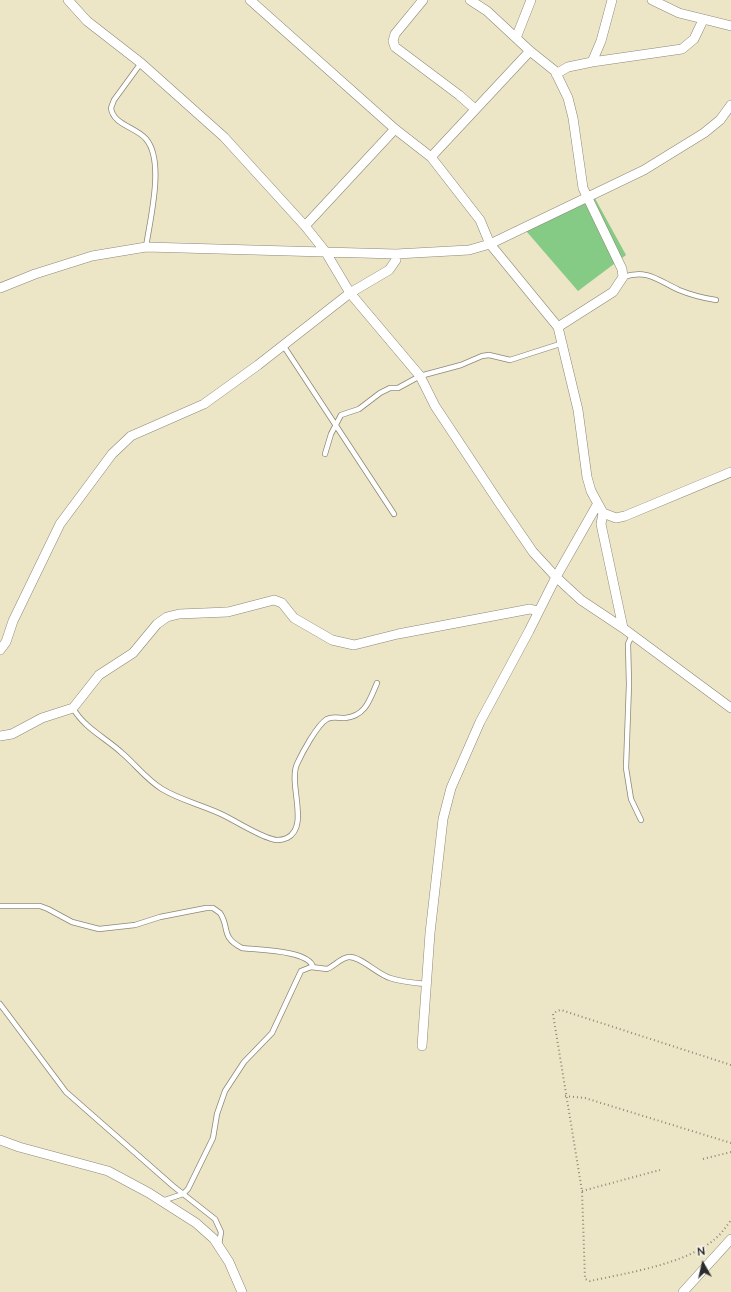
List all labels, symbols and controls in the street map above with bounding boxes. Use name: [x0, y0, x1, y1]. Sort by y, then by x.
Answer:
north arrow: [683, 1244, 723, 1284]
text: N: [697, 1244, 706, 1260]

